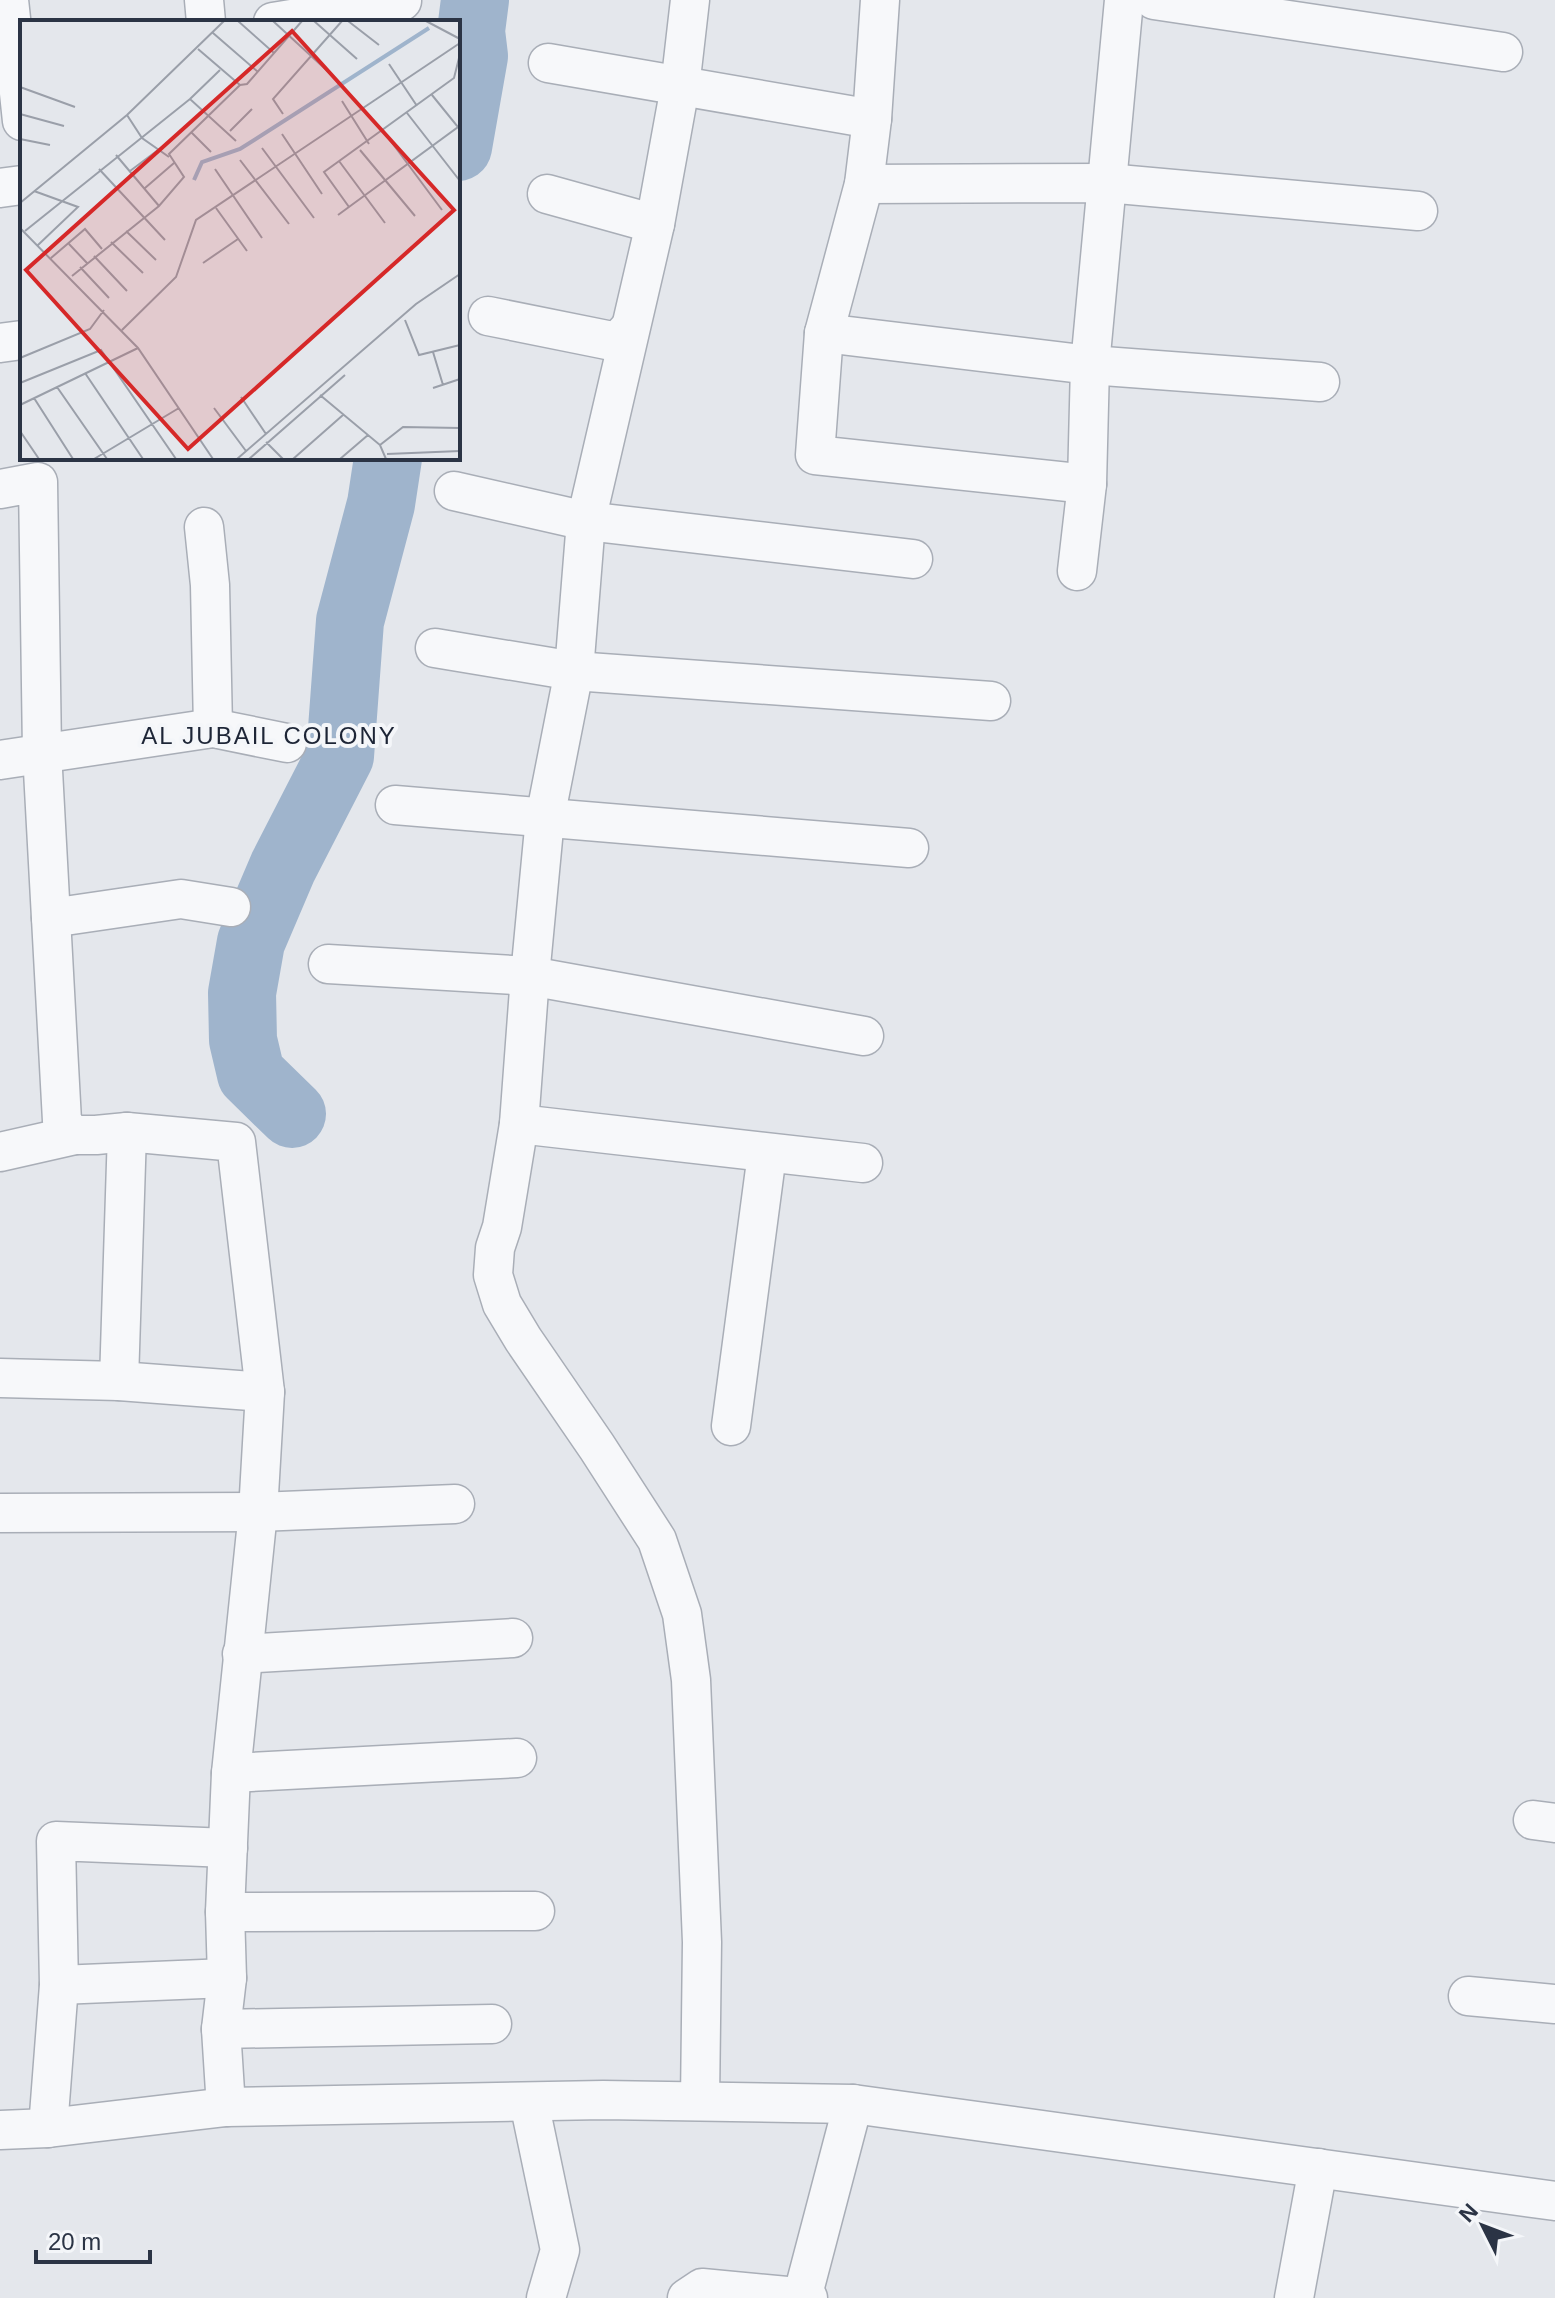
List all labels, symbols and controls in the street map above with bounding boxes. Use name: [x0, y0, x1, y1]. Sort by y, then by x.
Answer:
inset map: [20, 20, 460, 460]
district label: AL JUBAIL COLONY: [141, 722, 397, 749]
north arrow: [1443, 2186, 1523, 2266]
text: N: [1454, 2199, 1483, 2227]
scale bar: [36, 2214, 150, 2264]
text: 20 m: [48, 2228, 101, 2255]

